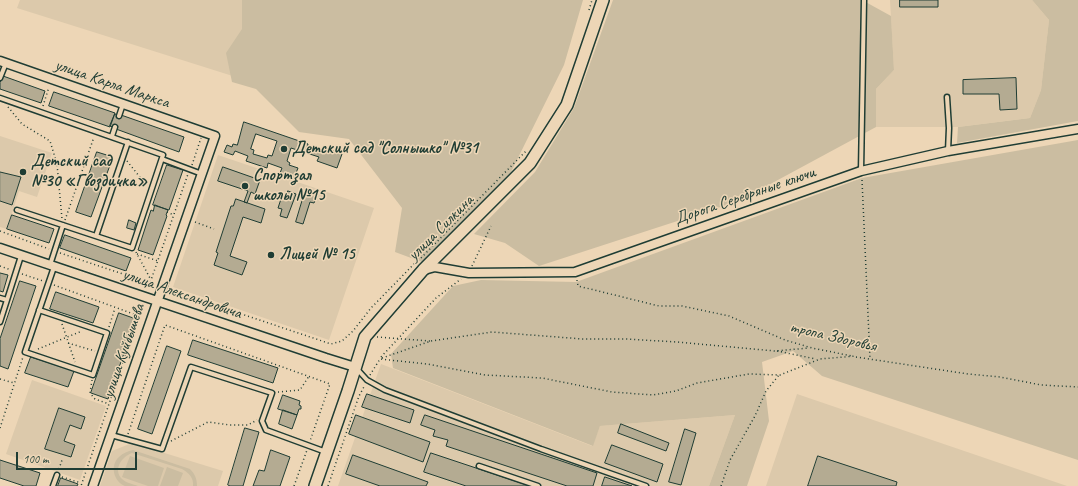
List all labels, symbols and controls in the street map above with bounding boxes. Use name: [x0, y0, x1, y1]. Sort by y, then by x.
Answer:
street label: улица Карла Маркса: [52, 55, 172, 113]
place label: Детский сад "Солнышко" №31: [292, 139, 478, 159]
marker: Детский сад "Солнышко" №31: [279, 144, 289, 154]
place label: Детский сад №30 «Гвоздичка»: [31, 152, 147, 192]
street label: Дорога Серебряные ключи: [672, 162, 818, 230]
place label: Спортзал школы №15: [253, 166, 325, 206]
marker: Детский сад №30 «Гвоздичка»: [18, 167, 28, 177]
marker: Спортзал школы №15: [240, 181, 250, 191]
street label: улица Силкина: [404, 191, 478, 265]
place label: Лицей № 15: [279, 245, 355, 265]
marker: Лицей № 15: [266, 250, 276, 260]
street label: улица Александровича: [120, 264, 244, 324]
street label: улица Куйбышева: [98, 301, 150, 401]
street label: тропа Здоровья: [788, 317, 878, 357]
scale bar: [18, 444, 139, 470]
text: 100 m: [23, 451, 49, 467]

